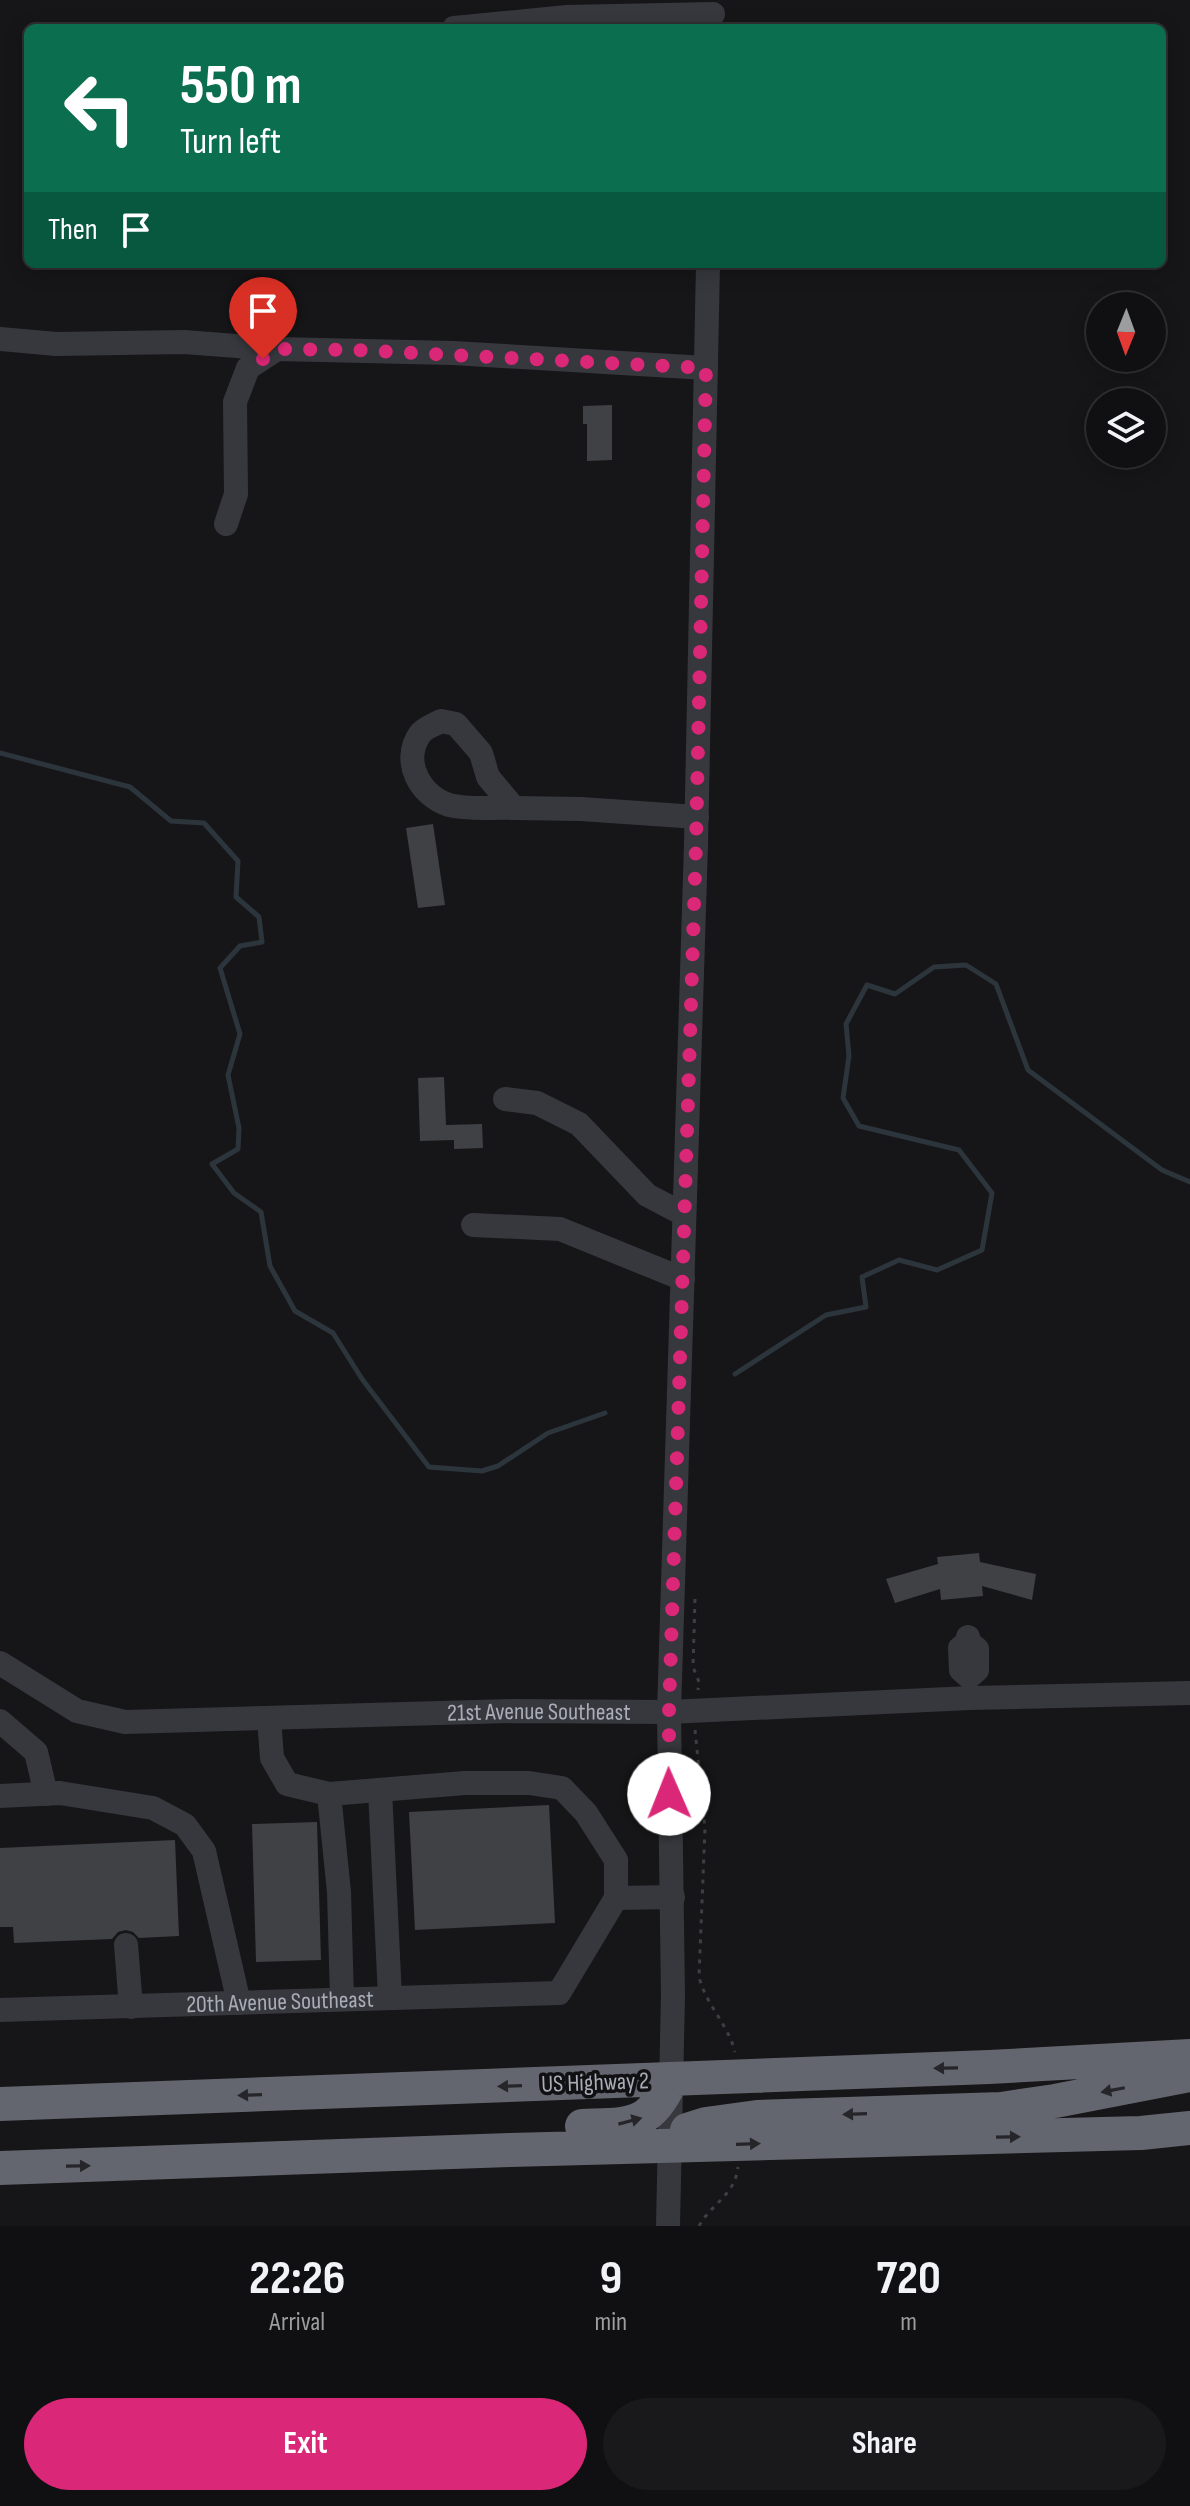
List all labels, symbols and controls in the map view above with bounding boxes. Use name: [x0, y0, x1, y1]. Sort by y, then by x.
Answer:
text: 550 m: [180, 53, 302, 120]
icon: left: [48, 56, 152, 160]
text: Turn left: [180, 121, 281, 164]
icon: arrive: [114, 208, 158, 252]
text: Then: [48, 212, 98, 248]
pin: [229, 277, 297, 359]
icon: arrive: [241, 289, 285, 333]
north arrow: [1086, 292, 1166, 372]
map controls: [1086, 292, 1166, 468]
button: layers: [1086, 388, 1166, 468]
street label: 21st Avenue Southeast: [447, 1697, 631, 1728]
position arrow: [627, 1752, 711, 1836]
street label: 20th Avenue Southeast: [186, 1985, 374, 2019]
one-way arrow: [932, 2062, 958, 2074]
street label: US Highway 2: [541, 2066, 649, 2099]
one-way arrow: [497, 2079, 522, 2092]
one-way arrow: [1101, 2084, 1126, 2097]
one-way arrow: [237, 2088, 262, 2101]
one-way arrow: [842, 2107, 867, 2120]
one-way arrow: [618, 2114, 643, 2126]
one-way arrow: [996, 2130, 1021, 2143]
one-way arrow: [736, 2138, 761, 2150]
one-way arrow: [66, 2160, 91, 2173]
text: 22:26: [249, 2250, 345, 2307]
text: 9: [599, 2250, 622, 2307]
text: 720: [876, 2250, 941, 2307]
text: Arrival: [269, 2307, 325, 2338]
text: min: [595, 2307, 627, 2338]
text: m: [900, 2307, 917, 2338]
button: Exit: [24, 2398, 587, 2490]
button: Share: [603, 2398, 1166, 2490]

